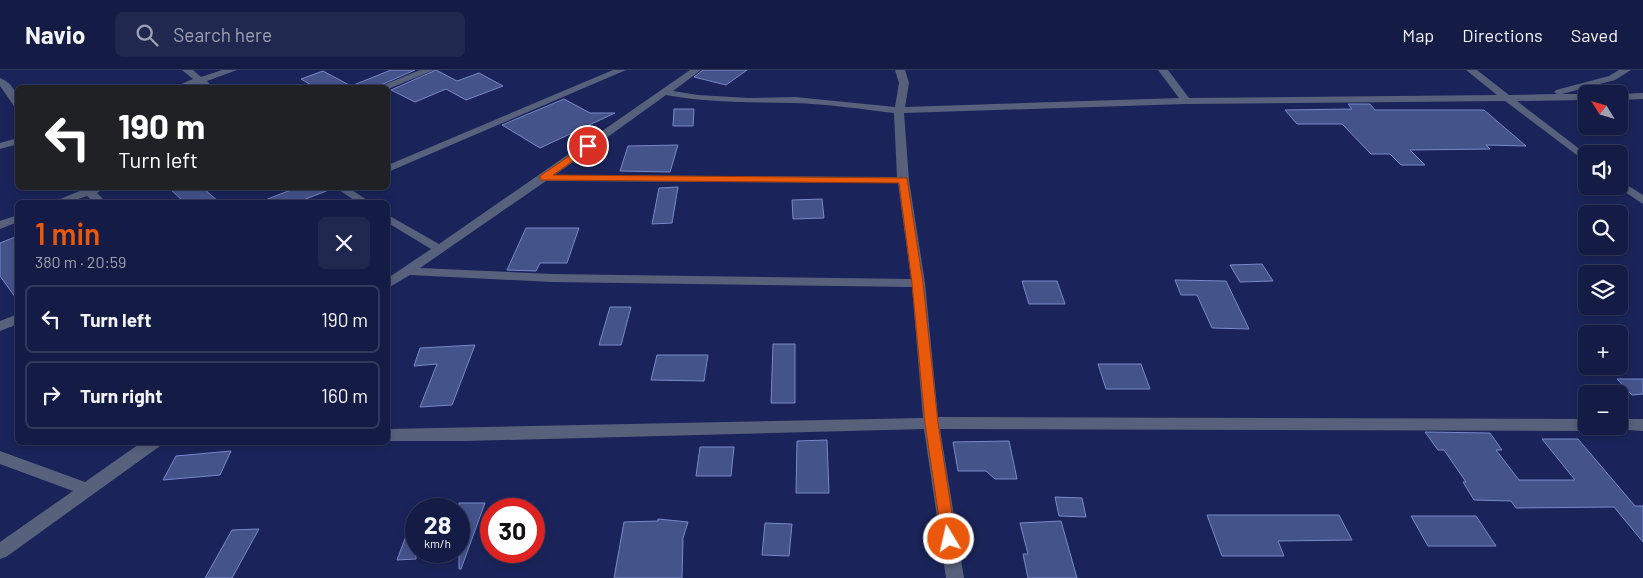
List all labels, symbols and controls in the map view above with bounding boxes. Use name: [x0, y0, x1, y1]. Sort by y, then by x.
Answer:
search box: [115, 12, 465, 57]
text: Navio: [25, 20, 85, 49]
icon: search: [133, 21, 161, 49]
text: Search here: [173, 23, 272, 46]
text: Map: [1402, 24, 1434, 46]
text: Directions: [1462, 24, 1543, 46]
text: Saved: [1571, 24, 1618, 46]
north arrow: [1578, 85, 1628, 135]
map controls: [1578, 85, 1628, 435]
text: 190 m: [118, 104, 205, 146]
icon: left: [35, 105, 100, 170]
pin: [567, 125, 609, 167]
icon: arrive: [574, 132, 602, 160]
button: sound: [1578, 145, 1628, 195]
text: Turn left: [118, 146, 198, 172]
button: search: [1578, 205, 1628, 255]
text: 1 min: [35, 215, 100, 251]
button: close: [318, 217, 370, 269]
text: 380 m · 20:59: [35, 252, 126, 271]
button: layers: [1578, 265, 1628, 315]
icon: left: [37, 305, 65, 333]
text: Turn left: [80, 308, 151, 331]
text: 190 m: [321, 308, 368, 331]
button: +: [1578, 325, 1628, 375]
icon: right: [37, 381, 65, 409]
text: Turn right: [80, 384, 162, 407]
text: 160 m: [321, 384, 368, 407]
button: −: [1578, 385, 1628, 435]
speed limit sign: 30: [480, 498, 545, 563]
text: 28: [424, 509, 451, 539]
position arrow: [922, 512, 974, 564]
text: km/h: [424, 536, 451, 550]

